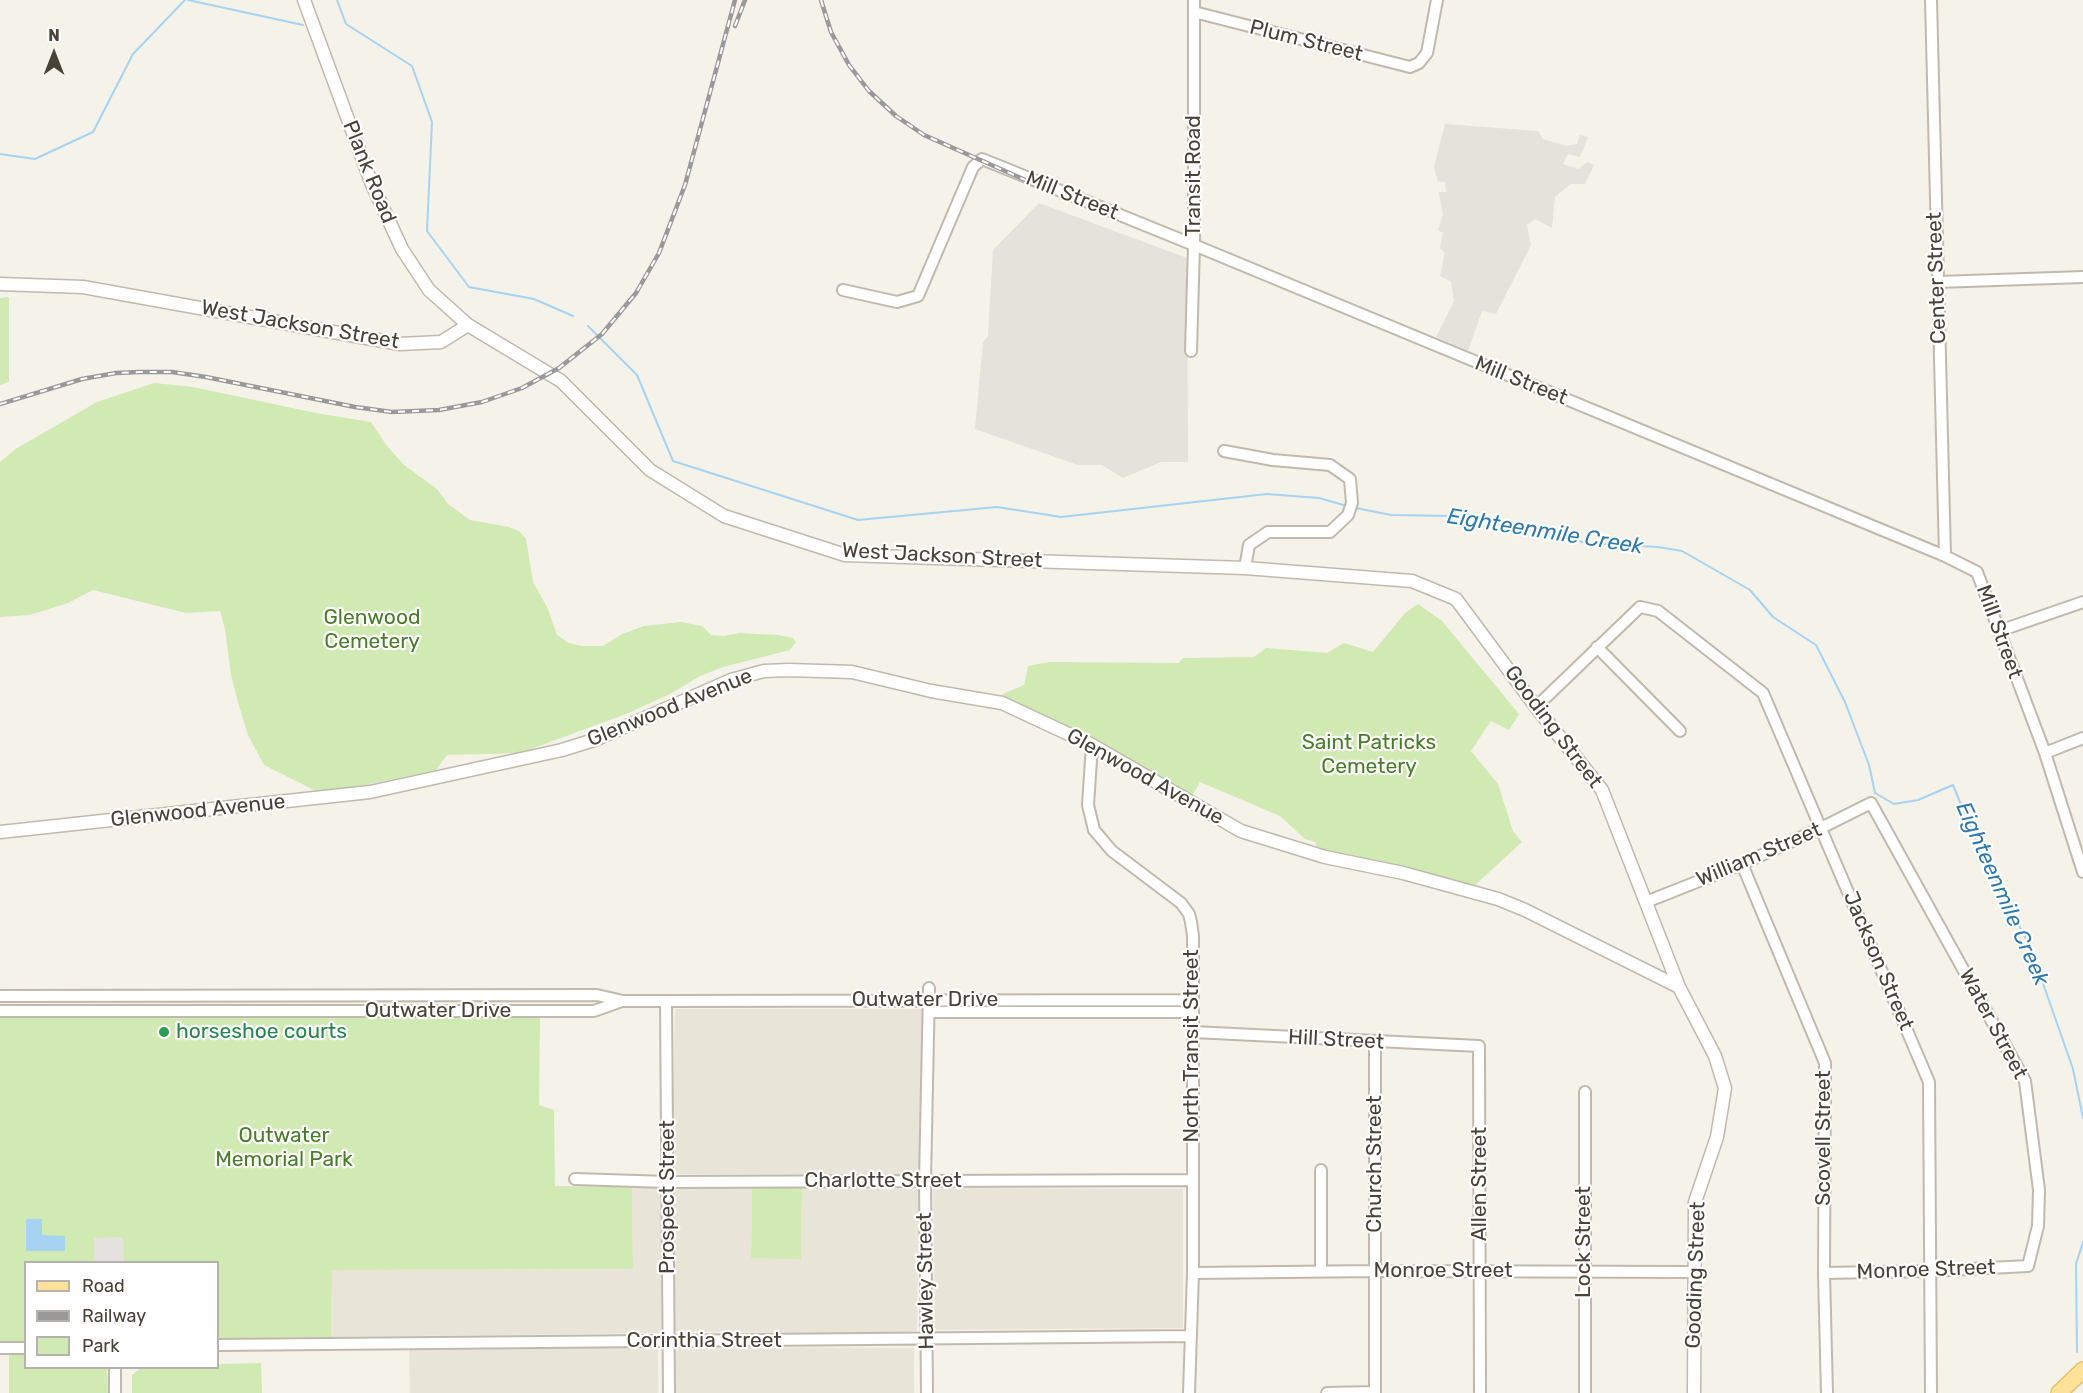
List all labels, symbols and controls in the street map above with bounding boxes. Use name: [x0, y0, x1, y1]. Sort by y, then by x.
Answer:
street label: Plum Street: [1247, 15, 1365, 67]
north arrow: [24, 24, 84, 84]
text: N: [48, 26, 60, 45]
street label: Transit Road: [1181, 115, 1207, 237]
street label: Plank Road: [337, 117, 401, 227]
street label: Mill Street: [1022, 166, 1122, 226]
street label: Center Street: [1922, 212, 1952, 344]
street label: West Jackson Street: [199, 295, 401, 355]
street label: Mill Street: [1471, 351, 1571, 411]
water label: Eighteenmile Creek: [1445, 503, 1645, 561]
street label: West Jackson Street: [841, 538, 1043, 574]
street label: Mill Street: [1970, 582, 2028, 682]
park label: Glenwood Cemetery: [324, 605, 420, 655]
street label: Gooding Street: [1499, 661, 1607, 793]
street label: Glenwood Avenue: [584, 663, 756, 753]
street label: Glenwood Avenue: [1062, 723, 1228, 831]
park label: Saint Patricks Cemetery: [1302, 730, 1436, 780]
street label: Glenwood Avenue: [109, 789, 287, 833]
water label: Eighteenmile Creek: [1950, 798, 2054, 990]
street label: William Street: [1693, 817, 1825, 893]
street label: Jackson Street: [1837, 888, 1919, 1034]
street label: North Transit Street: [1179, 949, 1205, 1143]
street label: Water Street: [1953, 964, 2033, 1084]
street label: Outwater Drive: [852, 987, 998, 1013]
street label: Outwater Drive: [365, 998, 511, 1024]
place label: horseshoe courts: [176, 1019, 347, 1045]
marker: horseshoe courts: [157, 1025, 171, 1039]
street label: Hill Street: [1287, 1025, 1385, 1055]
street label: Scovell Street: [1811, 1070, 1837, 1206]
street label: Church Street: [1362, 1095, 1388, 1233]
street label: Prospect Street: [655, 1120, 681, 1274]
park label: Outwater Memorial Park: [215, 1123, 353, 1173]
street label: Allen Street: [1467, 1127, 1493, 1241]
street label: Charlotte Street: [804, 1168, 962, 1194]
street label: Lock Street: [1571, 1186, 1597, 1298]
street label: Gooding Street: [1681, 1201, 1711, 1349]
street label: Hawley Street: [912, 1212, 940, 1350]
street label: Monroe Street: [1856, 1255, 1996, 1285]
street label: Monroe Street: [1374, 1258, 1512, 1284]
legend: [24, 1261, 219, 1369]
text: Road: [82, 1275, 125, 1297]
text: Railway: [82, 1305, 146, 1327]
street label: Corinthia Street: [626, 1328, 782, 1354]
text: Park: [82, 1335, 119, 1357]

